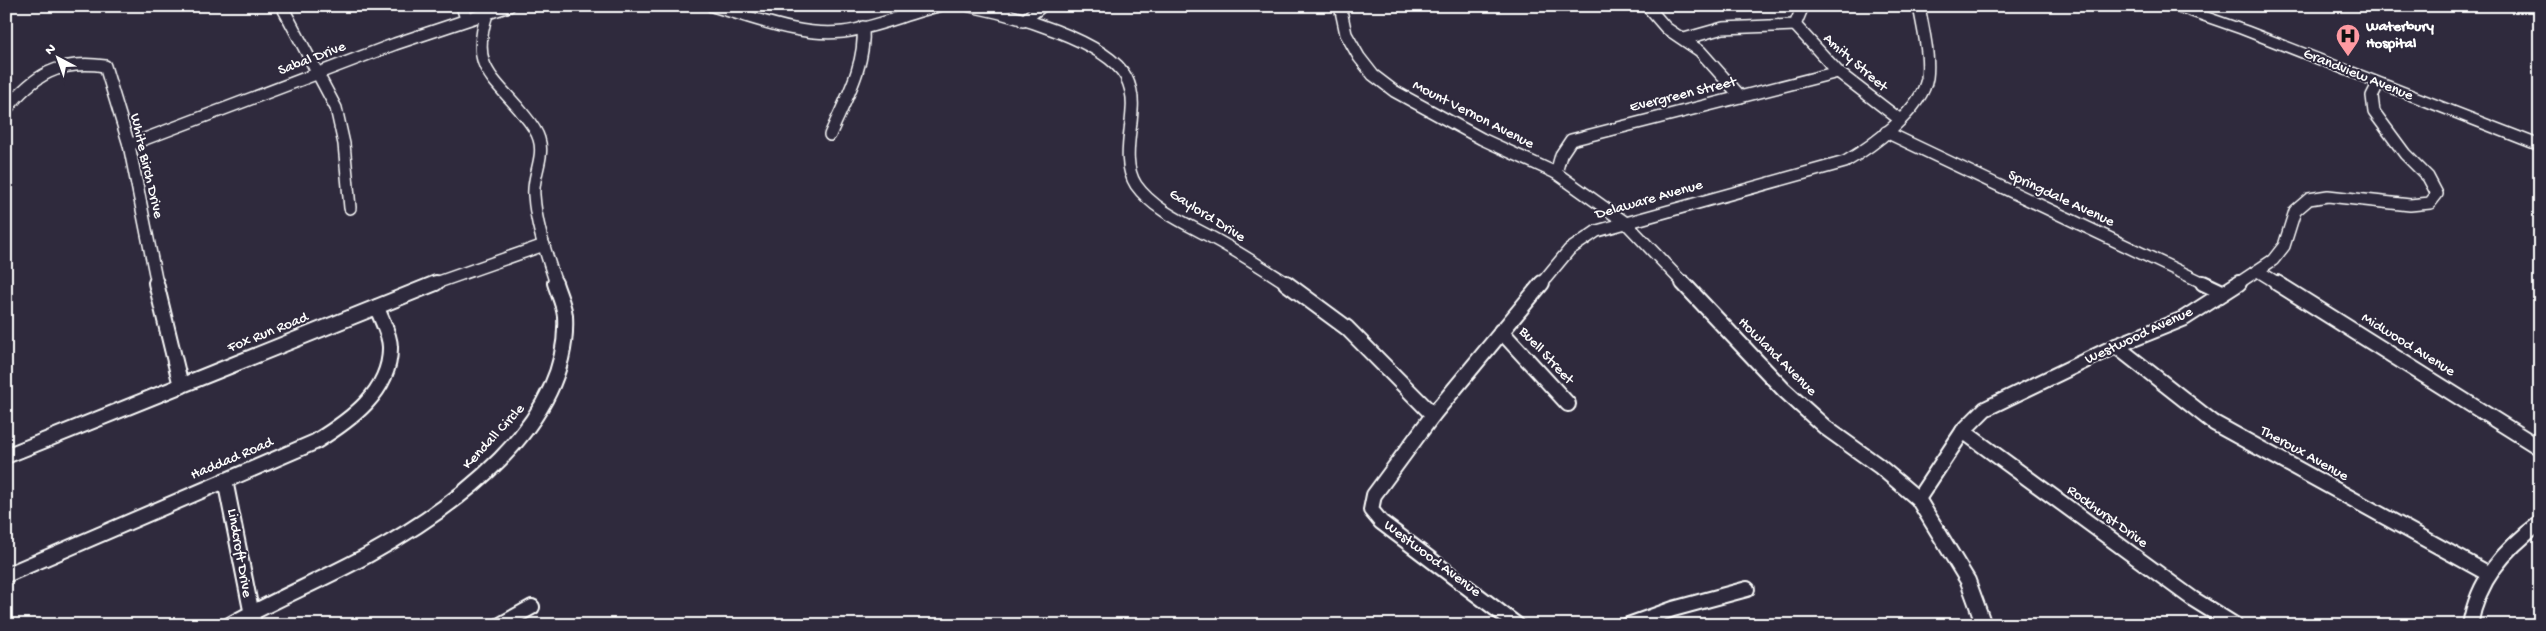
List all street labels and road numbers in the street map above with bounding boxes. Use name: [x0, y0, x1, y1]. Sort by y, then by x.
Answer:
street label: Amity Street: [1819, 30, 1892, 97]
street label: Sabal Drive: [276, 38, 349, 80]
street label: Grandview Avenue: [2300, 45, 2416, 105]
street label: Evergreen Street: [1628, 73, 1740, 117]
street label: Mount Vernon Avenue: [1409, 77, 1537, 154]
street label: White Birch Drive: [125, 112, 167, 220]
street label: Springdale Avenue: [2005, 166, 2117, 232]
street label: Delaware Avenue: [1592, 176, 1705, 224]
street label: Gaylord Drive: [1166, 185, 1249, 247]
street label: Westwood Avenue: [2082, 303, 2196, 369]
street label: Fox Run Road: [224, 308, 312, 358]
street label: Midwood Avenue: [2358, 309, 2458, 381]
street label: Howland Avenue: [1734, 314, 1820, 400]
street label: Buell Street: [1514, 323, 1579, 390]
street label: Kendall Circle: [459, 400, 529, 474]
street label: Theroux Avenue: [2256, 422, 2352, 486]
street label: Haddad Road: [188, 433, 277, 484]
street label: Rockhurst Drive: [2063, 482, 2151, 553]
street label: Lindcroft Drive: [222, 507, 256, 599]
street label: Westwood Avenue: [1380, 517, 1484, 601]

